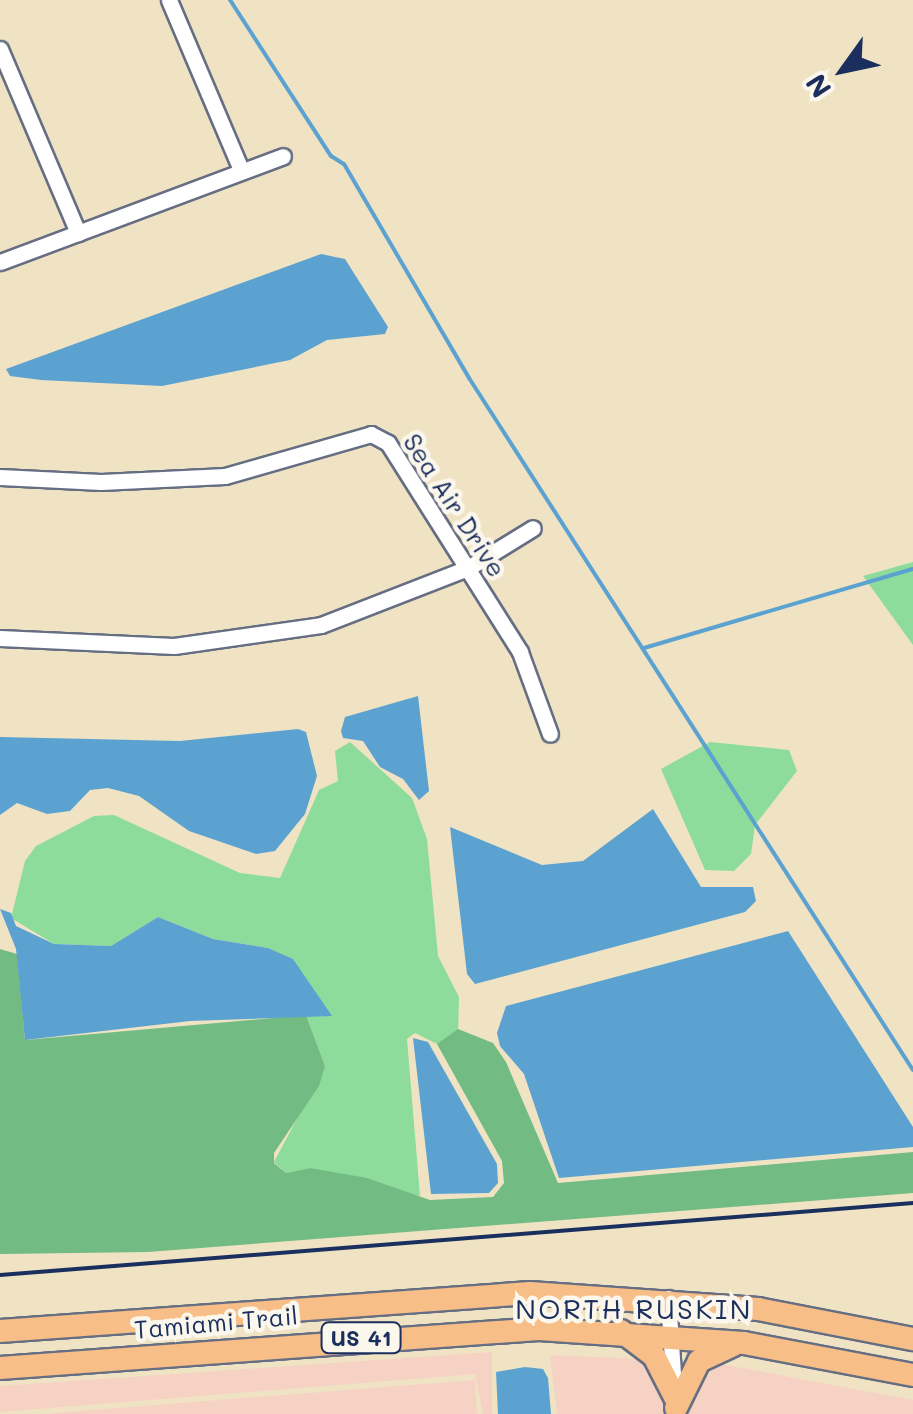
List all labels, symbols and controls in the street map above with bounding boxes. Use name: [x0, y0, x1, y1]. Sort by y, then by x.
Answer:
north arrow: [793, 20, 893, 120]
text: N: [797, 68, 839, 105]
street label: Sea Air Drive: [398, 428, 512, 582]
district label: NORTH RUSKIN: [515, 1291, 753, 1325]
street label: Tamiami Trail: [133, 1300, 299, 1344]
road number: US 41: [318, 1321, 404, 1355]

